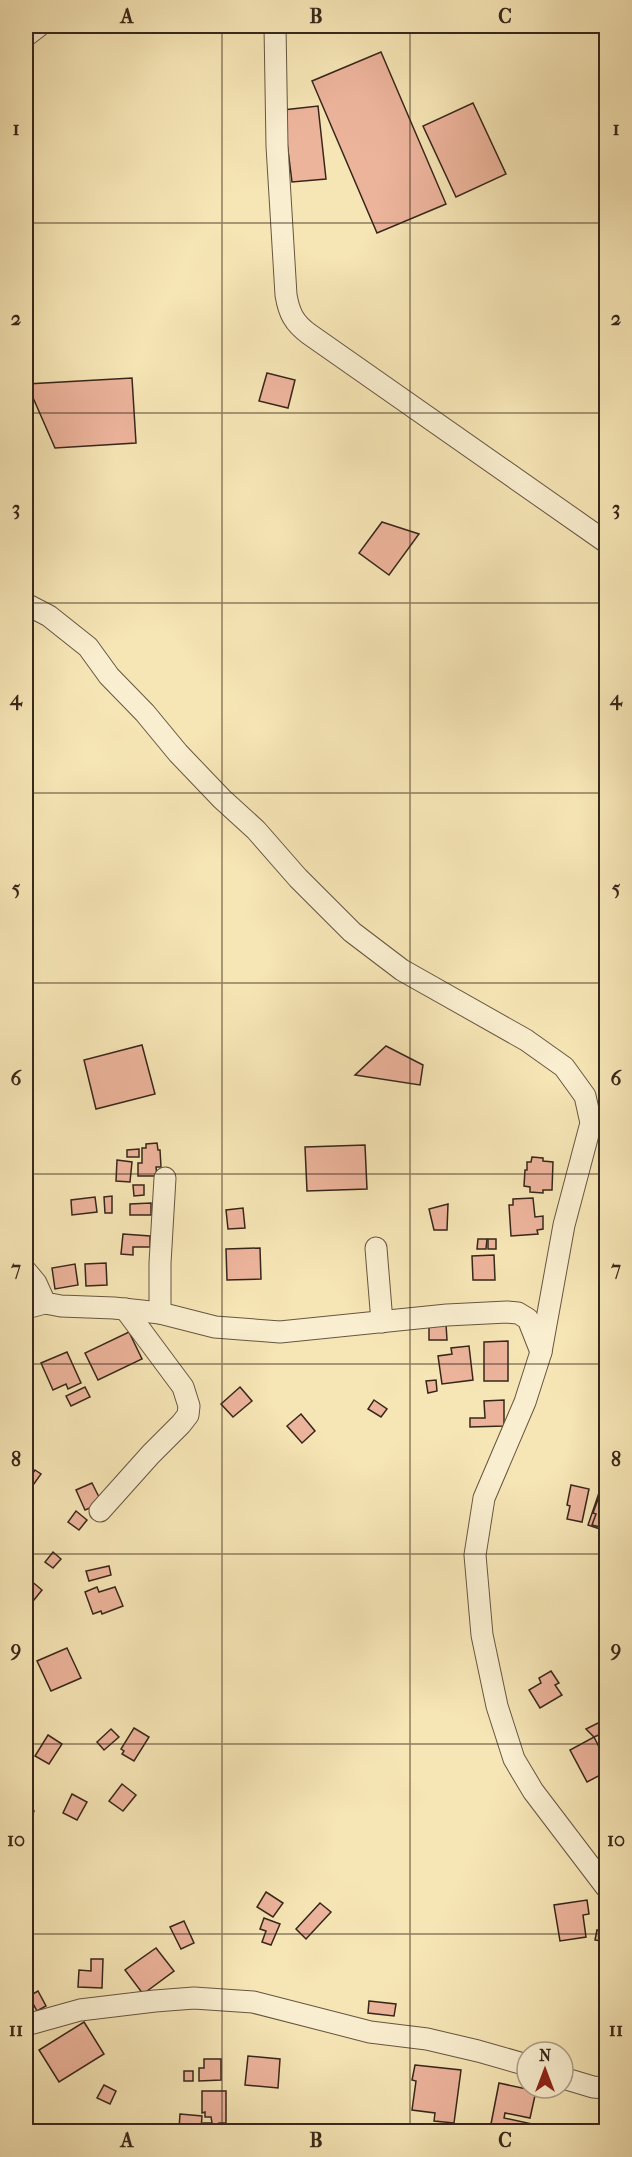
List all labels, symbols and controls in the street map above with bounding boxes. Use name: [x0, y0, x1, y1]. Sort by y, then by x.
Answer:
text: A: [119, 5, 135, 28]
text: B: [309, 5, 323, 28]
text: C: [498, 5, 512, 28]
text: 1: [12, 117, 20, 140]
text: 1: [612, 117, 620, 140]
text: 2: [11, 307, 21, 330]
text: 2: [611, 307, 621, 330]
text: 3: [12, 497, 20, 520]
text: 3: [612, 497, 620, 520]
text: 4: [9, 687, 23, 711]
text: 4: [609, 687, 623, 711]
text: 5: [12, 877, 21, 900]
text: 5: [612, 877, 621, 900]
text: 6: [11, 1067, 23, 1090]
text: 6: [611, 1067, 623, 1090]
text: 7: [10, 1257, 21, 1280]
text: 7: [610, 1257, 621, 1280]
text: 8: [11, 1448, 21, 1471]
text: 8: [611, 1448, 621, 1471]
text: 9: [10, 1638, 21, 1661]
text: 9: [610, 1638, 621, 1661]
text: 10: [7, 1828, 25, 1851]
text: 10: [607, 1828, 625, 1851]
text: 11: [9, 2018, 23, 2041]
text: 11: [609, 2018, 623, 2041]
north arrow: [515, 2040, 575, 2100]
text: N: [539, 2046, 552, 2065]
text: A: [119, 2129, 135, 2152]
text: B: [309, 2129, 323, 2152]
text: C: [498, 2129, 512, 2152]

